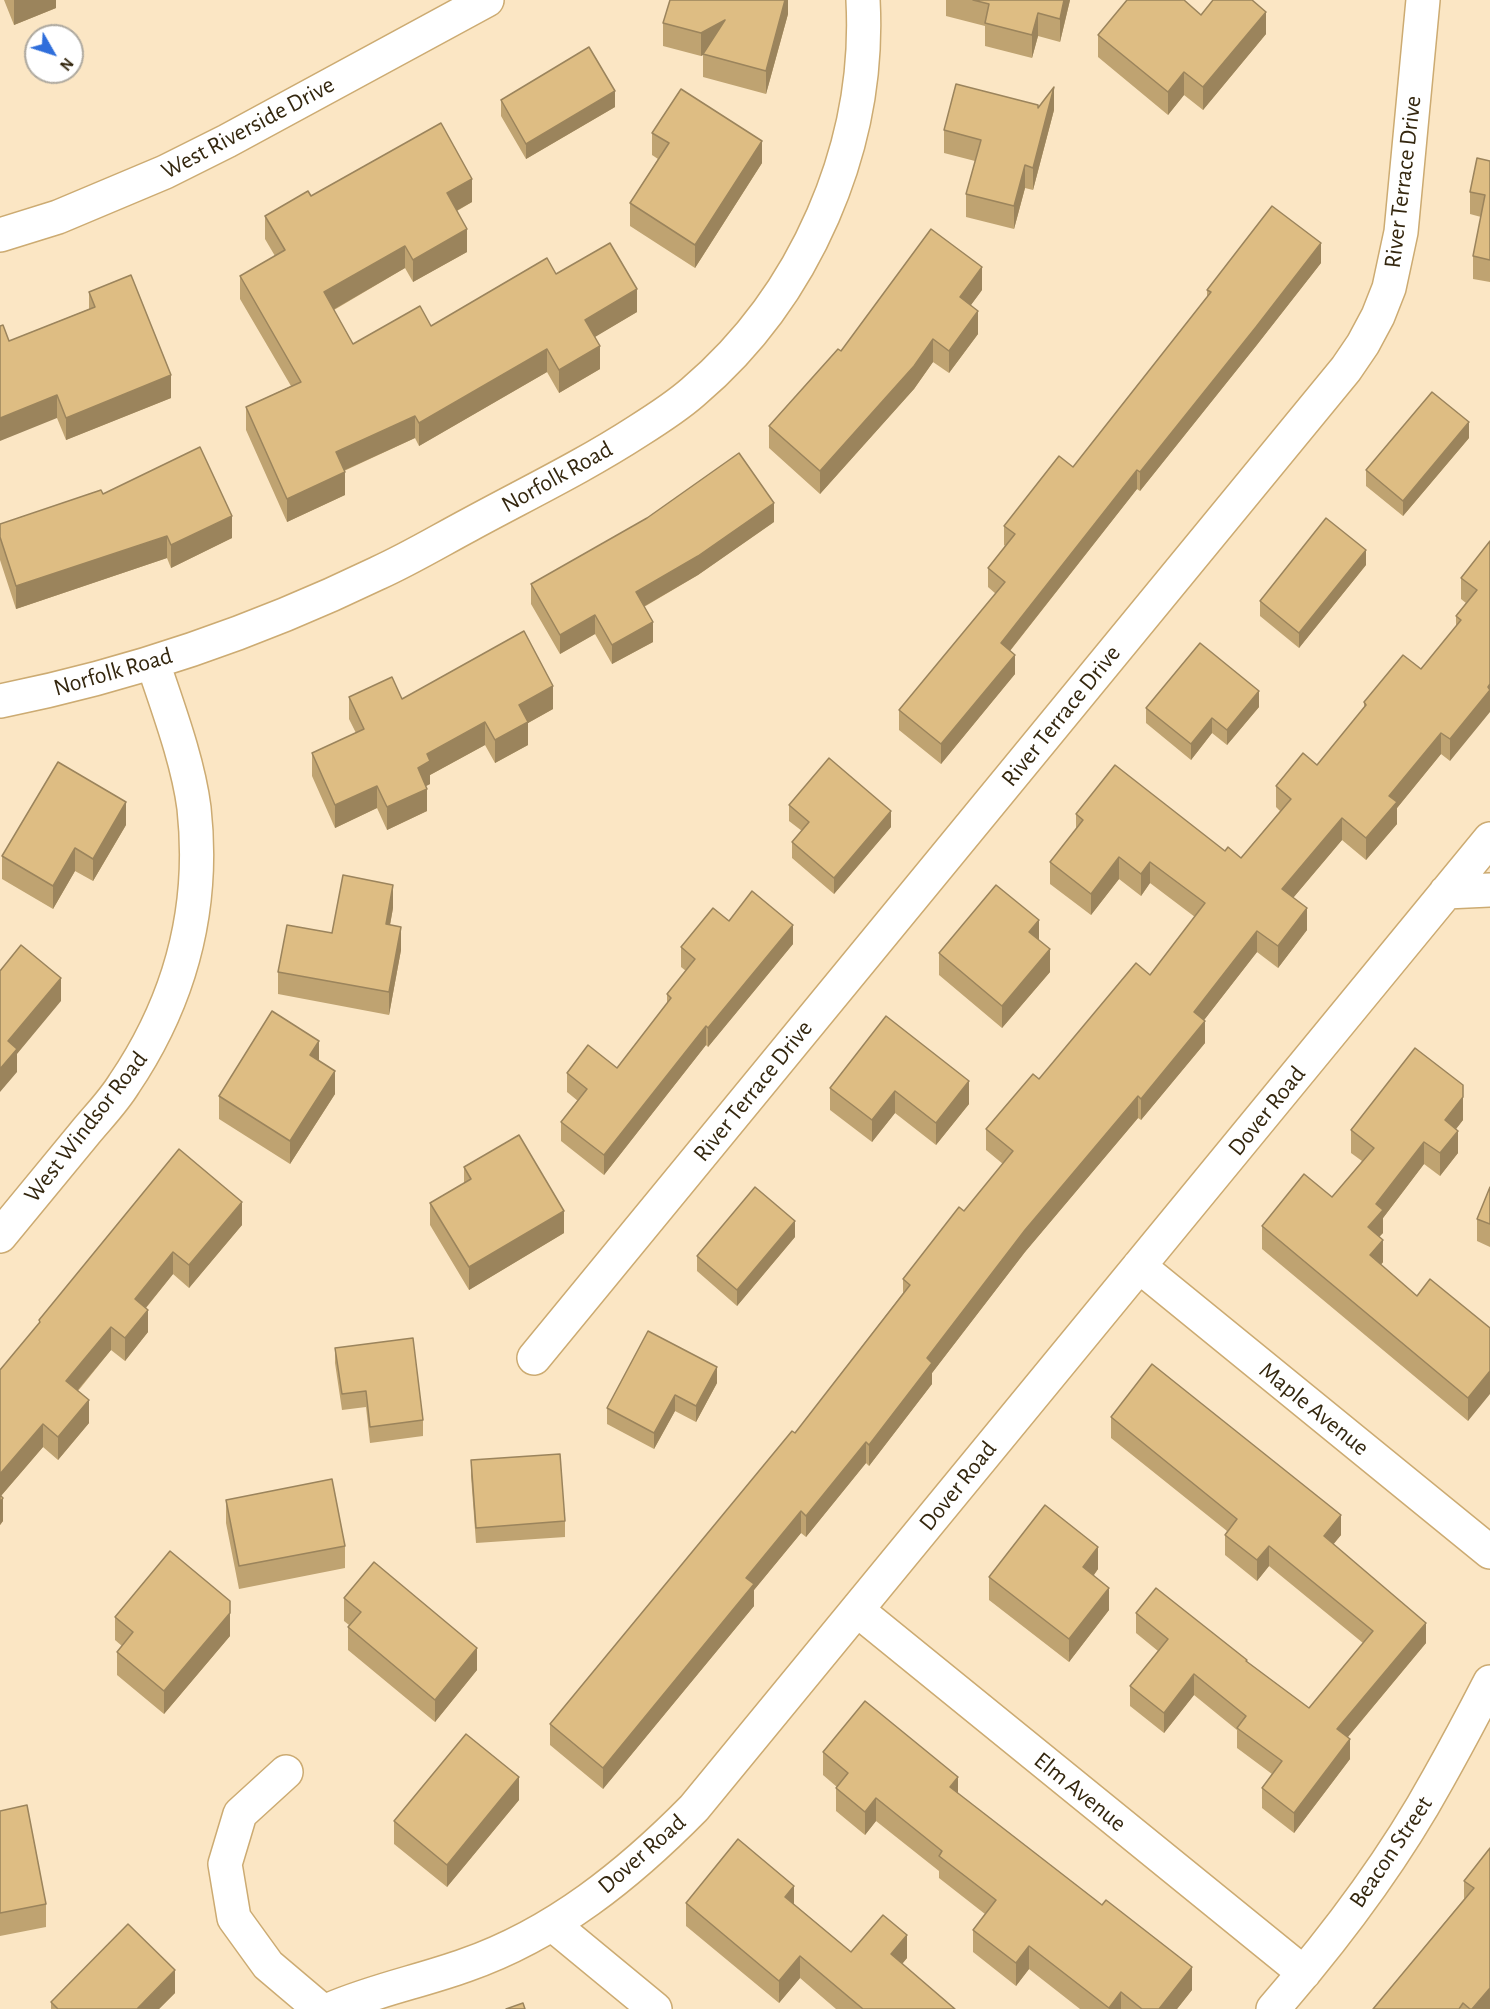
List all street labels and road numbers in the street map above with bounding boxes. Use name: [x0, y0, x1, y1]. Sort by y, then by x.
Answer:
street label: West Riverside Drive: [157, 70, 339, 186]
street label: River Terrace Drive: [1378, 94, 1428, 270]
street label: Norfolk Road: [496, 435, 618, 519]
street label: River Terrace Drive: [995, 640, 1127, 792]
street label: Norfolk Road: [50, 641, 176, 703]
street label: River Terrace Drive: [687, 1015, 819, 1167]
street label: West Windsor Road: [18, 1046, 154, 1208]
street label: Dover Road: [1222, 1060, 1312, 1162]
street label: Maple Avenue: [1253, 1356, 1375, 1462]
street label: Dover Road: [913, 1435, 1003, 1537]
street label: Elm Avenue: [1028, 1746, 1132, 1838]
street label: Beacon Street: [1343, 1791, 1439, 1913]
street label: Dover Road: [592, 1808, 692, 1900]

